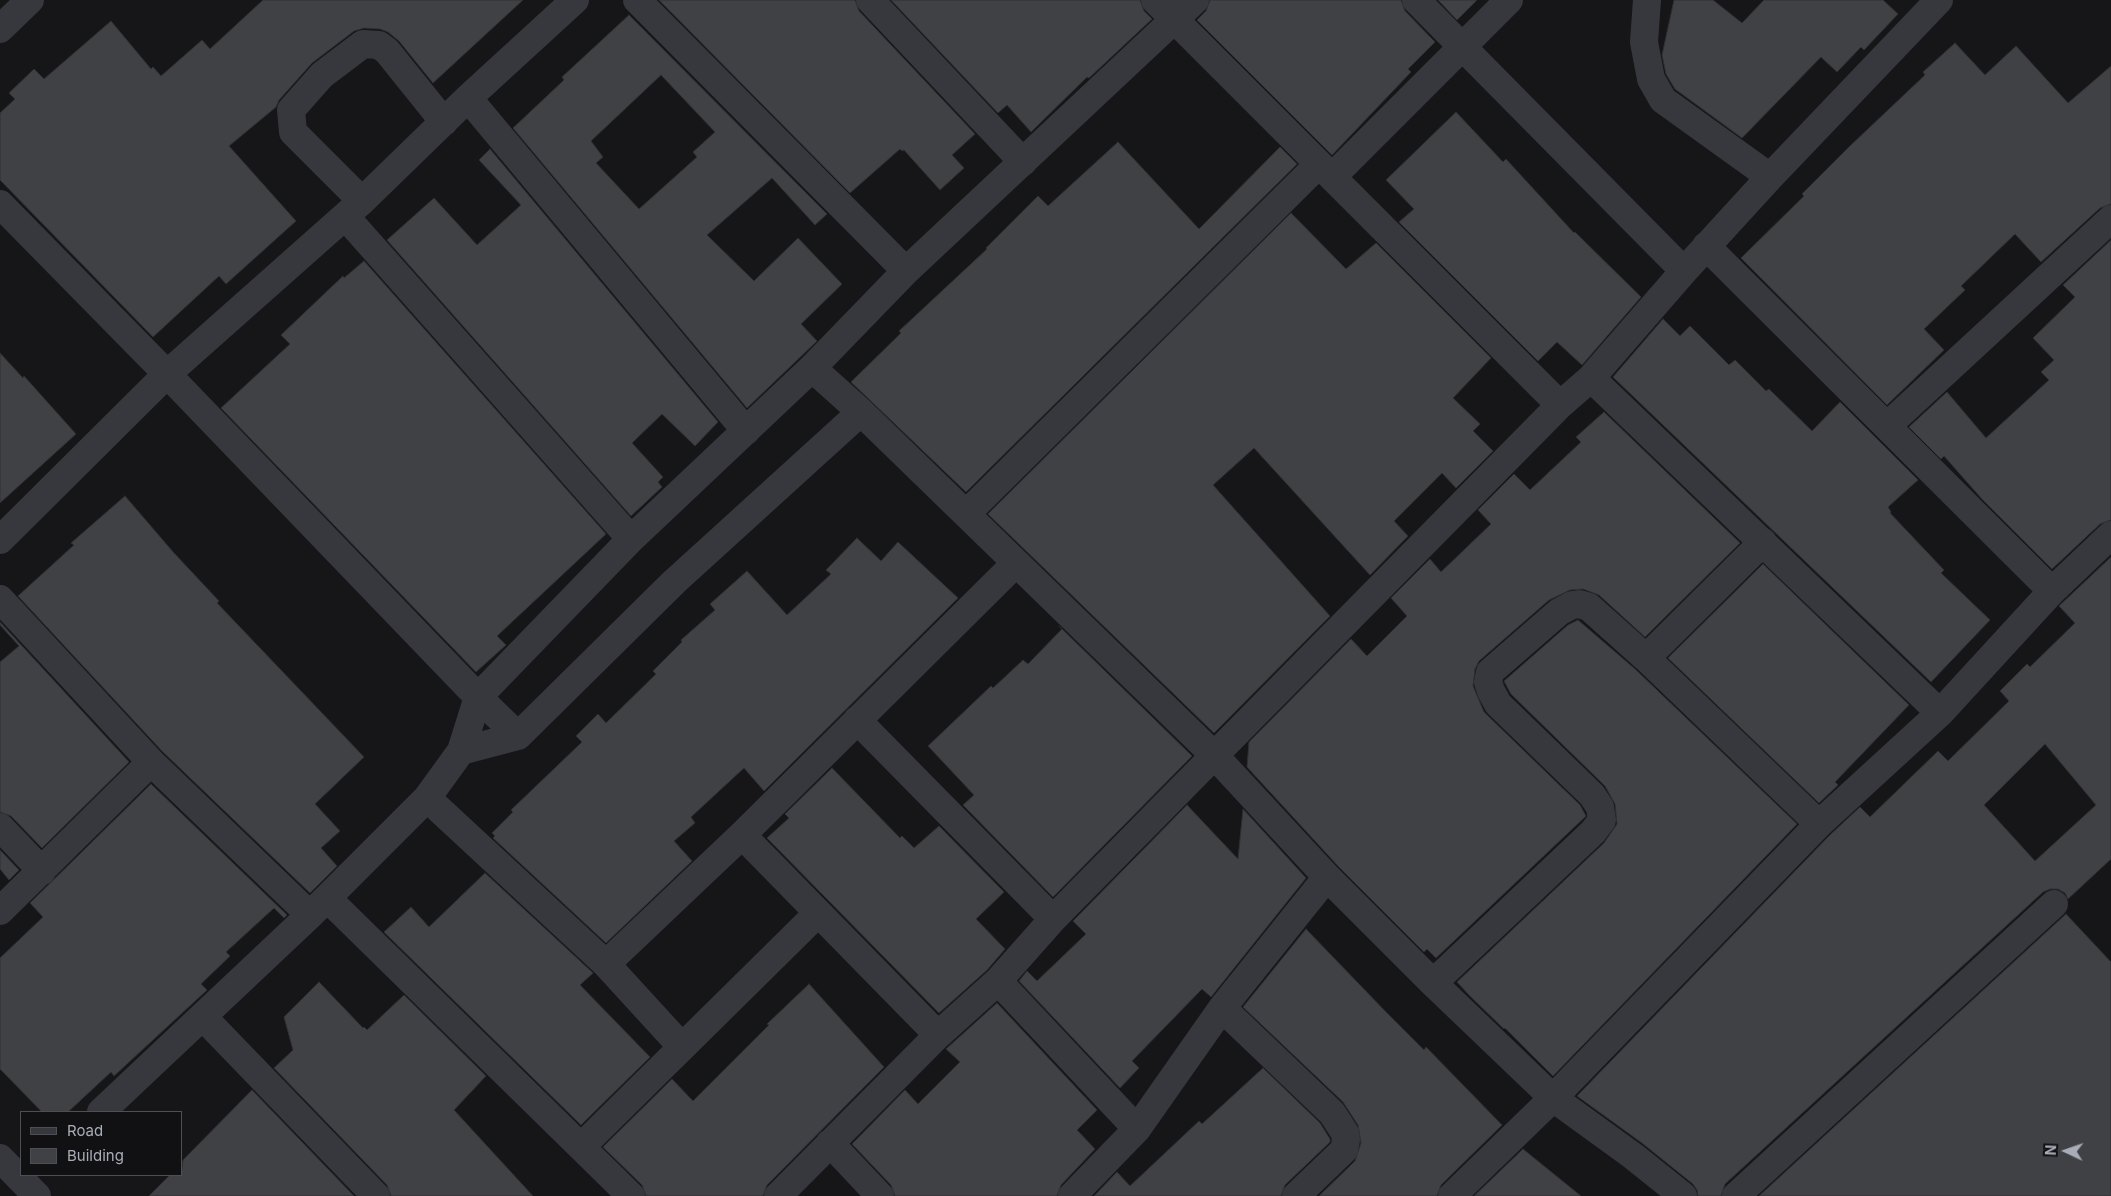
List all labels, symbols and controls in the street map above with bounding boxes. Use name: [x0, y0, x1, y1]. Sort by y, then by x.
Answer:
legend: [20, 1111, 182, 1176]
text: Road: [67, 1121, 103, 1140]
north arrow: [2041, 1126, 2091, 1176]
text: N: [2042, 1144, 2059, 1156]
text: Building: [67, 1146, 124, 1165]

